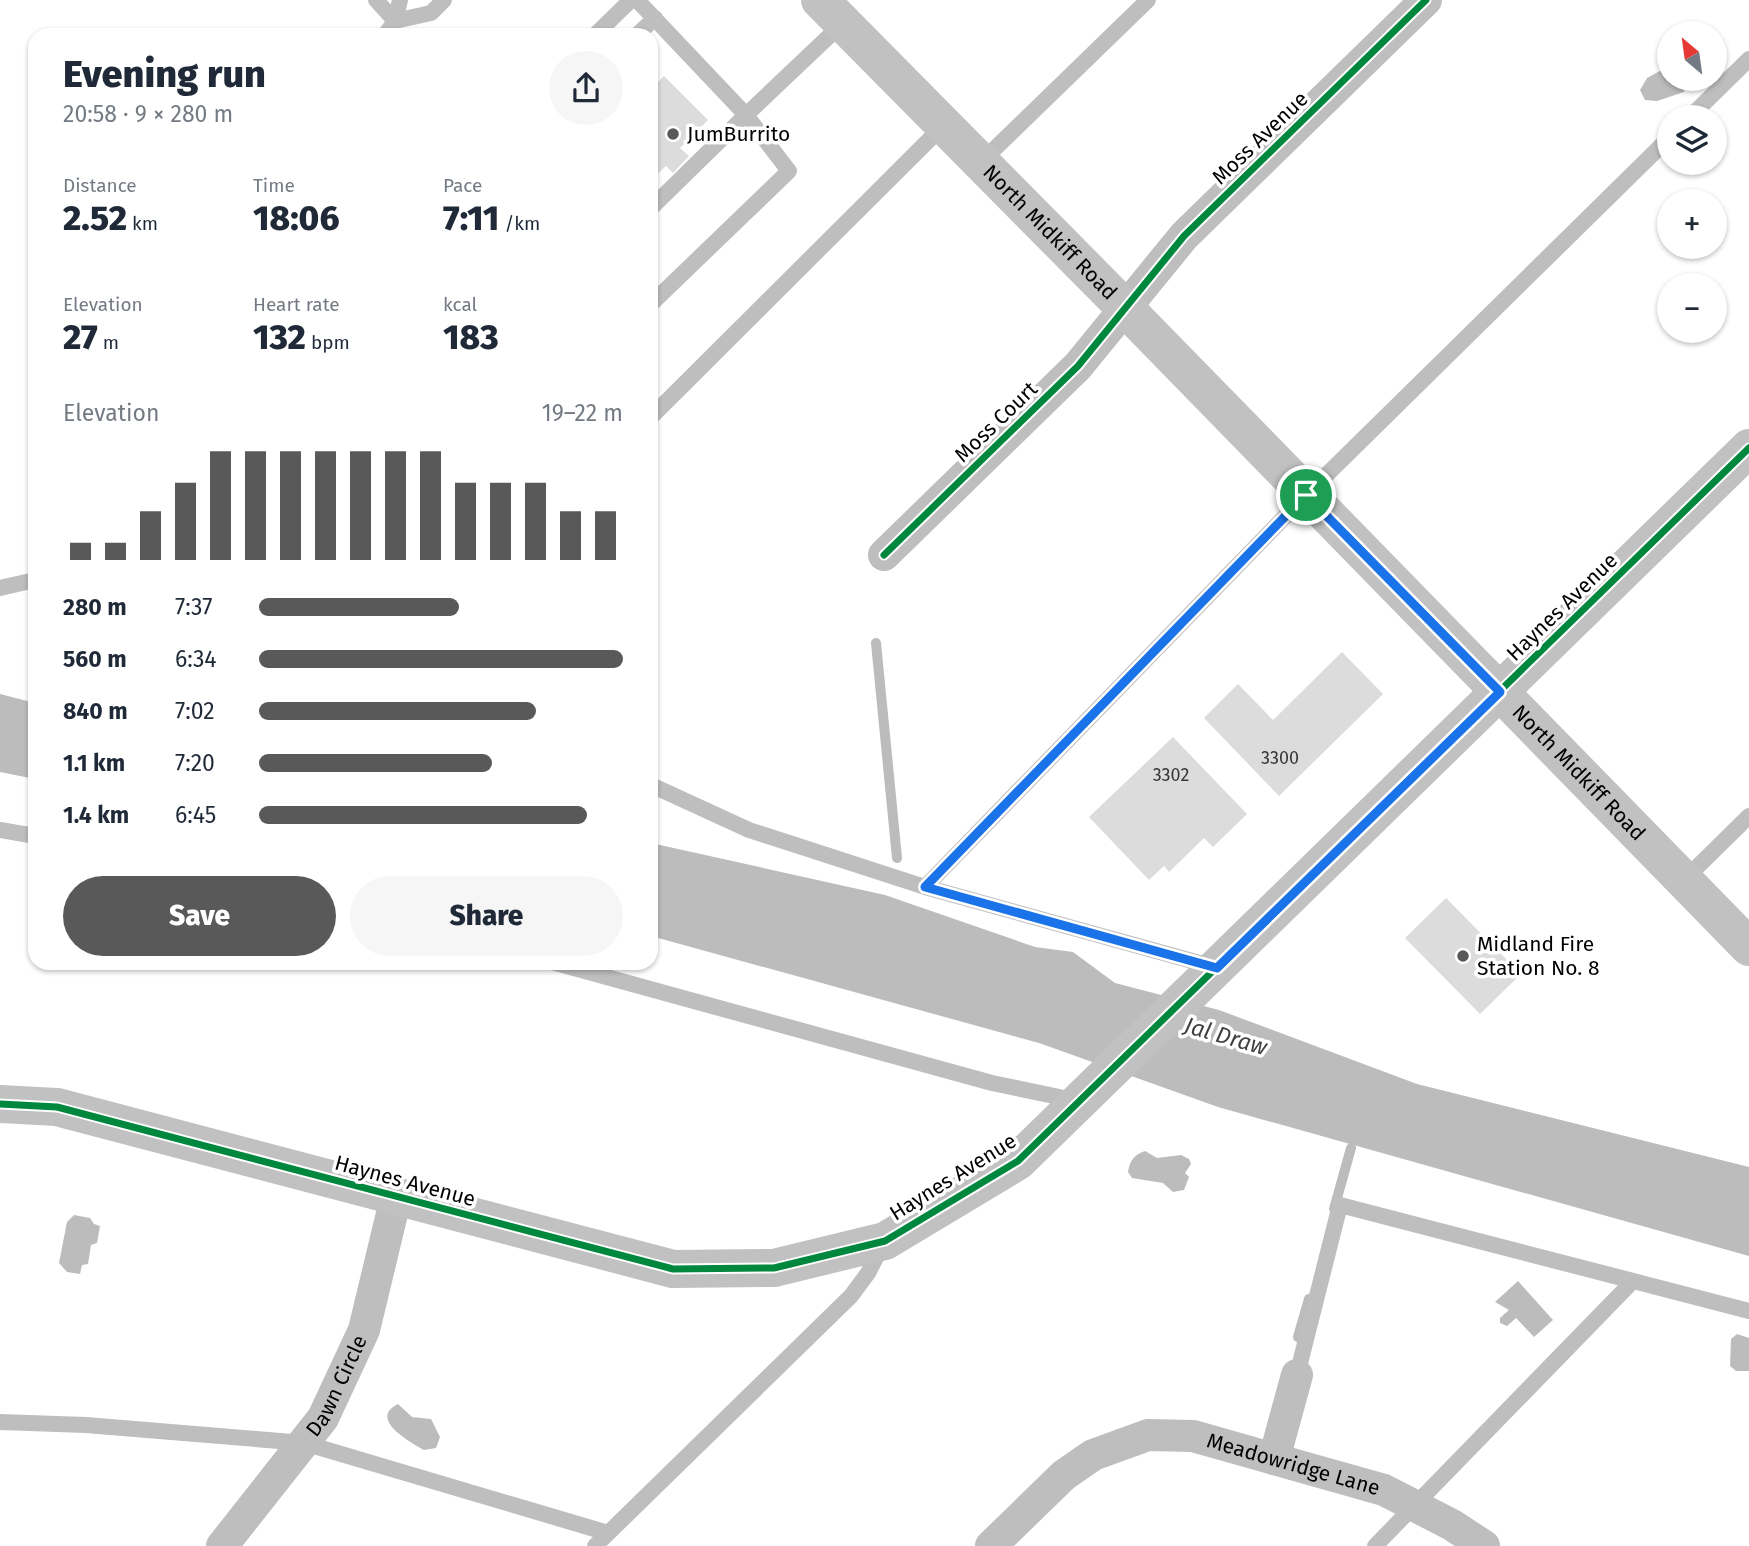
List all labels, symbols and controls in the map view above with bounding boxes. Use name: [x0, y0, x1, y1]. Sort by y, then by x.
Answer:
north arrow: [1657, 21, 1727, 91]
map controls: [1657, 21, 1727, 343]
text: Evening run: [63, 51, 266, 97]
button: share: [549, 51, 623, 125]
street label: Moss Avenue: [1207, 86, 1313, 190]
text: 20:58 · 9 × 280 m: [63, 100, 233, 128]
button: layers: [1657, 105, 1727, 175]
place label: JumBurrito: [687, 121, 790, 147]
marker: JumBurrito: [665, 126, 681, 142]
street label: North Midkiff Road: [978, 159, 1123, 305]
text: Distance: [63, 174, 137, 197]
text: Time: [253, 174, 295, 197]
text: Pace: [443, 174, 482, 197]
button: +: [1657, 189, 1727, 259]
text: 2.52: [63, 197, 127, 239]
text: 18:06: [253, 197, 339, 239]
text: 7:11: [443, 197, 499, 239]
text: km: [127, 212, 158, 235]
text: /km: [499, 212, 540, 235]
button: −: [1657, 273, 1727, 343]
text: Elevation: [63, 293, 143, 316]
text: Heart rate: [253, 293, 340, 316]
text: kcal: [443, 293, 477, 316]
text: 27: [63, 316, 98, 358]
text: 132: [253, 316, 306, 358]
text: 183: [443, 316, 499, 358]
text: m: [98, 331, 119, 354]
text: bpm: [306, 331, 350, 354]
street label: Moss Court: [949, 376, 1043, 468]
text: Elevation: [63, 399, 159, 427]
text: 19–22 m: [542, 399, 623, 427]
pin: [1276, 465, 1336, 525]
icon: arrive: [1287, 476, 1325, 514]
street label: Haynes Avenue: [1501, 547, 1623, 667]
text: 280 m: [63, 593, 127, 621]
text: 7:37: [175, 593, 213, 621]
text: 560 m: [63, 645, 127, 673]
text: 6:34: [175, 645, 217, 673]
text: 840 m: [63, 697, 128, 725]
text: 7:02: [175, 697, 215, 725]
street label: North Midkiff Road: [1507, 699, 1651, 846]
house number: 3300: [1261, 747, 1299, 769]
text: 1.1 km: [63, 749, 125, 777]
text: 7:20: [175, 749, 215, 777]
house number: 3302: [1153, 764, 1189, 786]
text: 1.4 km: [63, 801, 129, 829]
text: 6:45: [175, 801, 216, 829]
button: Save: [63, 876, 336, 956]
button: Share: [350, 876, 623, 956]
place label: Midland Fire Station No. 8: [1477, 931, 1600, 981]
marker: Midland Fire Station No. 8: [1455, 948, 1471, 964]
water label: Jal Draw: [1179, 1010, 1271, 1061]
street label: Haynes Avenue: [885, 1128, 1021, 1226]
street label: Haynes Avenue: [332, 1150, 478, 1212]
street label: Dawn Circle: [300, 1331, 373, 1442]
street label: Meadowridge Lane: [1204, 1428, 1383, 1501]

